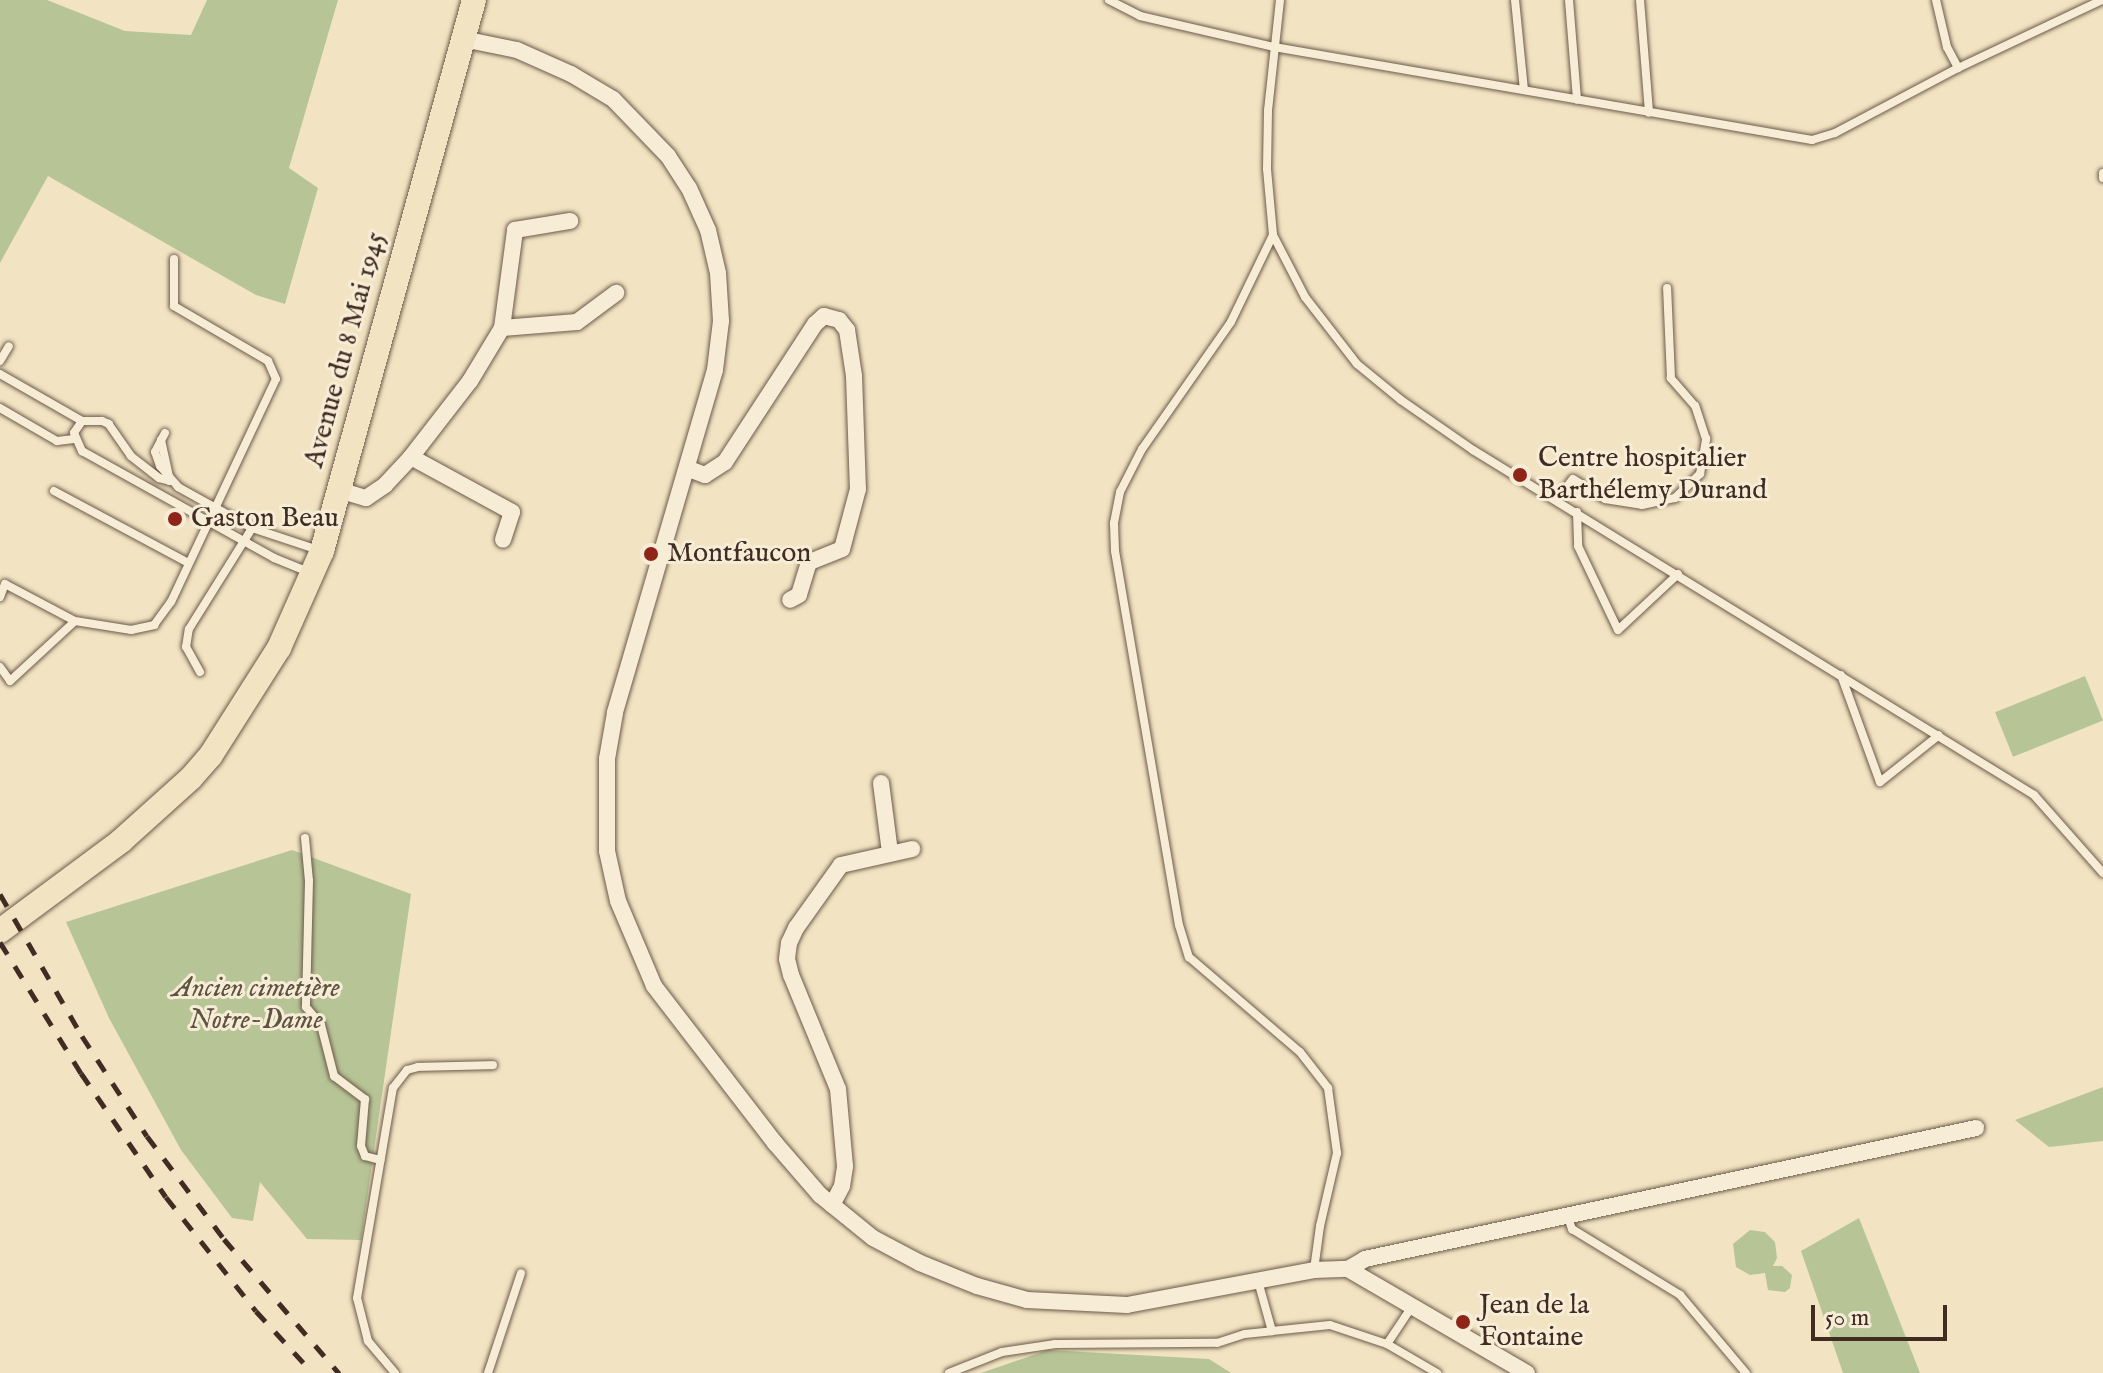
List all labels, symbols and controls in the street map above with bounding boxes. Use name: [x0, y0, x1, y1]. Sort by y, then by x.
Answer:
street label: Avenue du 8 Mai 1945: [298, 228, 394, 472]
place label: Centre hospitalier Barthélemy Durand: [1538, 442, 1767, 508]
marker: Centre hospitalier Barthélemy Durand: [1509, 464, 1531, 486]
place label: Gaston Beau: [191, 502, 339, 536]
marker: Gaston Beau: [166, 510, 184, 528]
place label: Montfaucon: [667, 537, 811, 571]
marker: Montfaucon: [642, 545, 660, 563]
park label: Ancien cimetière Notre-Dame: [172, 972, 340, 1038]
place label: Jean de la Fontaine: [1479, 1289, 1589, 1355]
scale bar: [1815, 1289, 1951, 1339]
text: 50 m: [1825, 1303, 1869, 1334]
marker: Jean de la Fontaine: [1454, 1313, 1472, 1331]

